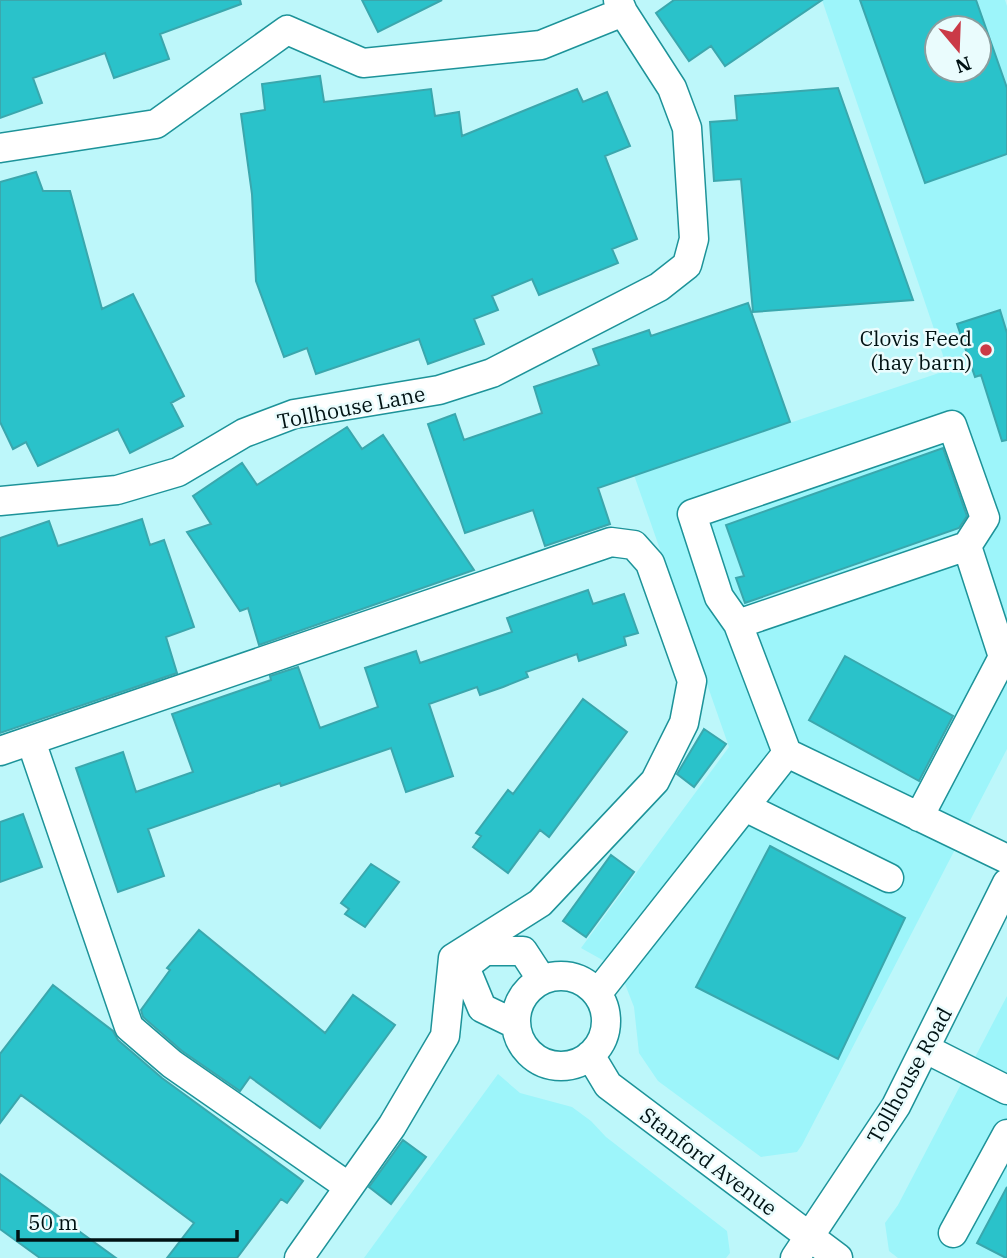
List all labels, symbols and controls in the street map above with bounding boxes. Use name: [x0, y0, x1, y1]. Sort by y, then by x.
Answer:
north arrow: [923, 14, 993, 84]
text: N: [953, 51, 975, 79]
place label: Clovis Feed (hay barn): [860, 324, 972, 376]
marker: Clovis Feed (hay barn): [978, 342, 994, 358]
street label: Tollhouse Lane: [275, 379, 427, 435]
street label: Tollhouse Road: [860, 1002, 958, 1148]
street label: Stanford Avenue: [635, 1100, 783, 1222]
scale bar: [18, 1198, 236, 1242]
text: 50 m: [28, 1208, 78, 1236]

